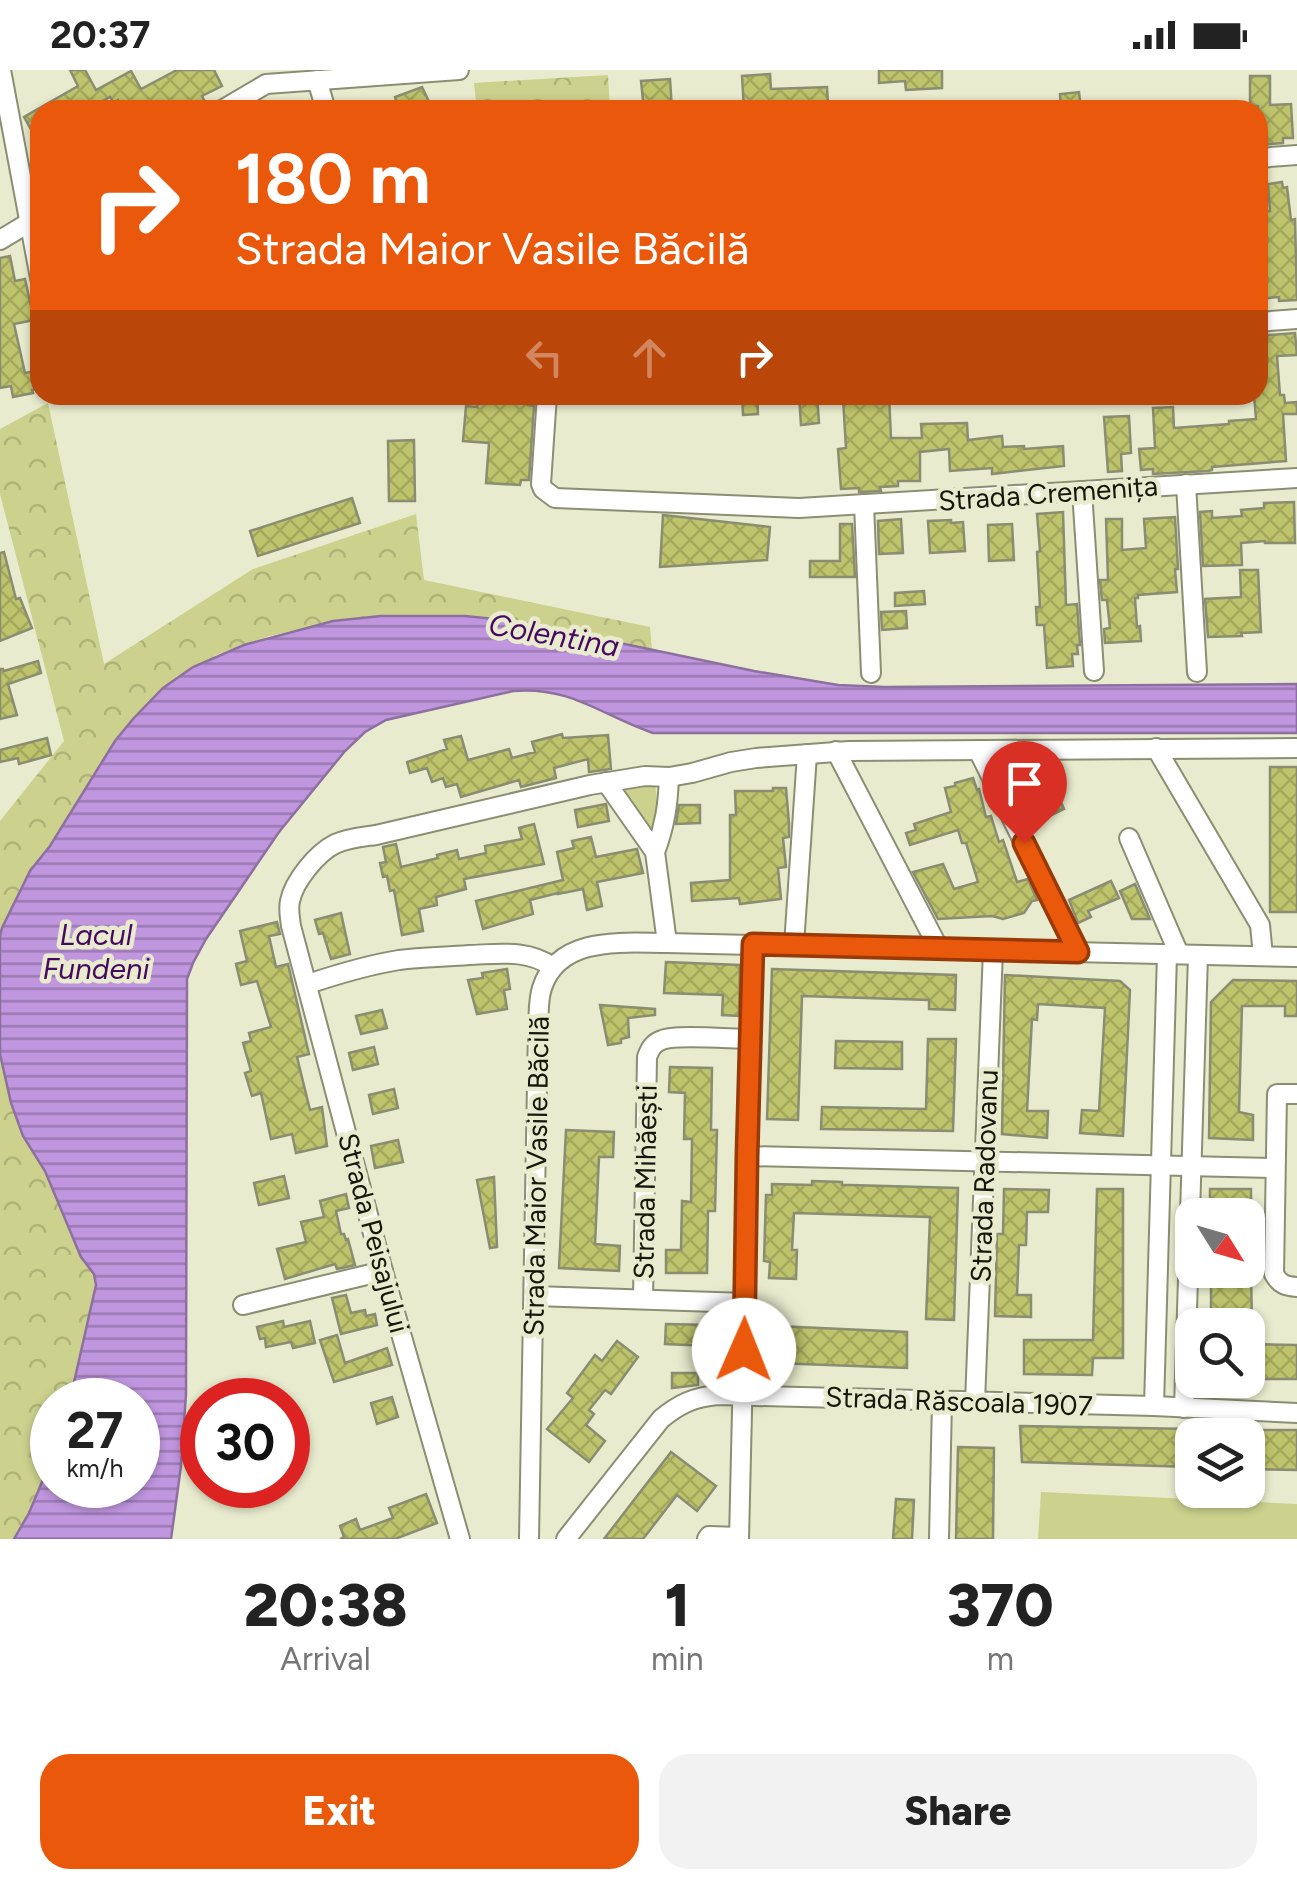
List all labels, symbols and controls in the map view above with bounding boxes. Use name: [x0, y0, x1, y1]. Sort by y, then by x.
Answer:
text: 20:37: [50, 12, 150, 58]
text: 180 m: [235, 136, 430, 221]
icon: right: [70, 140, 200, 270]
text: Strada Maior Vasile Băcilă: [235, 221, 749, 275]
icon: left: [517, 330, 572, 385]
icon: ahead: [622, 330, 677, 385]
icon: right: [727, 330, 782, 385]
street label: Strada Cremenița: [937, 468, 1159, 518]
water label: Colentina: [486, 605, 622, 665]
pin: [982, 741, 1067, 844]
icon: arrive: [997, 756, 1052, 811]
water label: Lacul Fundeni: [42, 916, 151, 987]
street label: Strada Maior Vasile Băcilă: [516, 1016, 556, 1336]
street label: Strada Radovanu: [963, 1069, 1005, 1283]
street label: Strada Mihăești: [626, 1084, 664, 1280]
street label: Strada Peisajului: [331, 1129, 417, 1337]
north arrow: [1175, 1198, 1265, 1288]
map controls: [1175, 1198, 1265, 1508]
position arrow: [692, 1298, 796, 1402]
button: search: [1175, 1308, 1265, 1398]
speed limit sign: 30: [180, 1378, 310, 1508]
street label: Strada Răscoala 1907: [825, 1379, 1093, 1423]
text: 27: [67, 1400, 123, 1461]
button: layers: [1175, 1418, 1265, 1508]
text: km/h: [66, 1453, 124, 1483]
text: 20:38: [243, 1569, 408, 1641]
text: 1: [664, 1569, 690, 1641]
text: 370: [947, 1569, 1054, 1641]
text: Arrival: [280, 1640, 371, 1678]
text: min: [651, 1640, 704, 1678]
text: m: [987, 1640, 1014, 1678]
button: Exit: [40, 1754, 639, 1869]
button: Share: [659, 1754, 1257, 1869]

